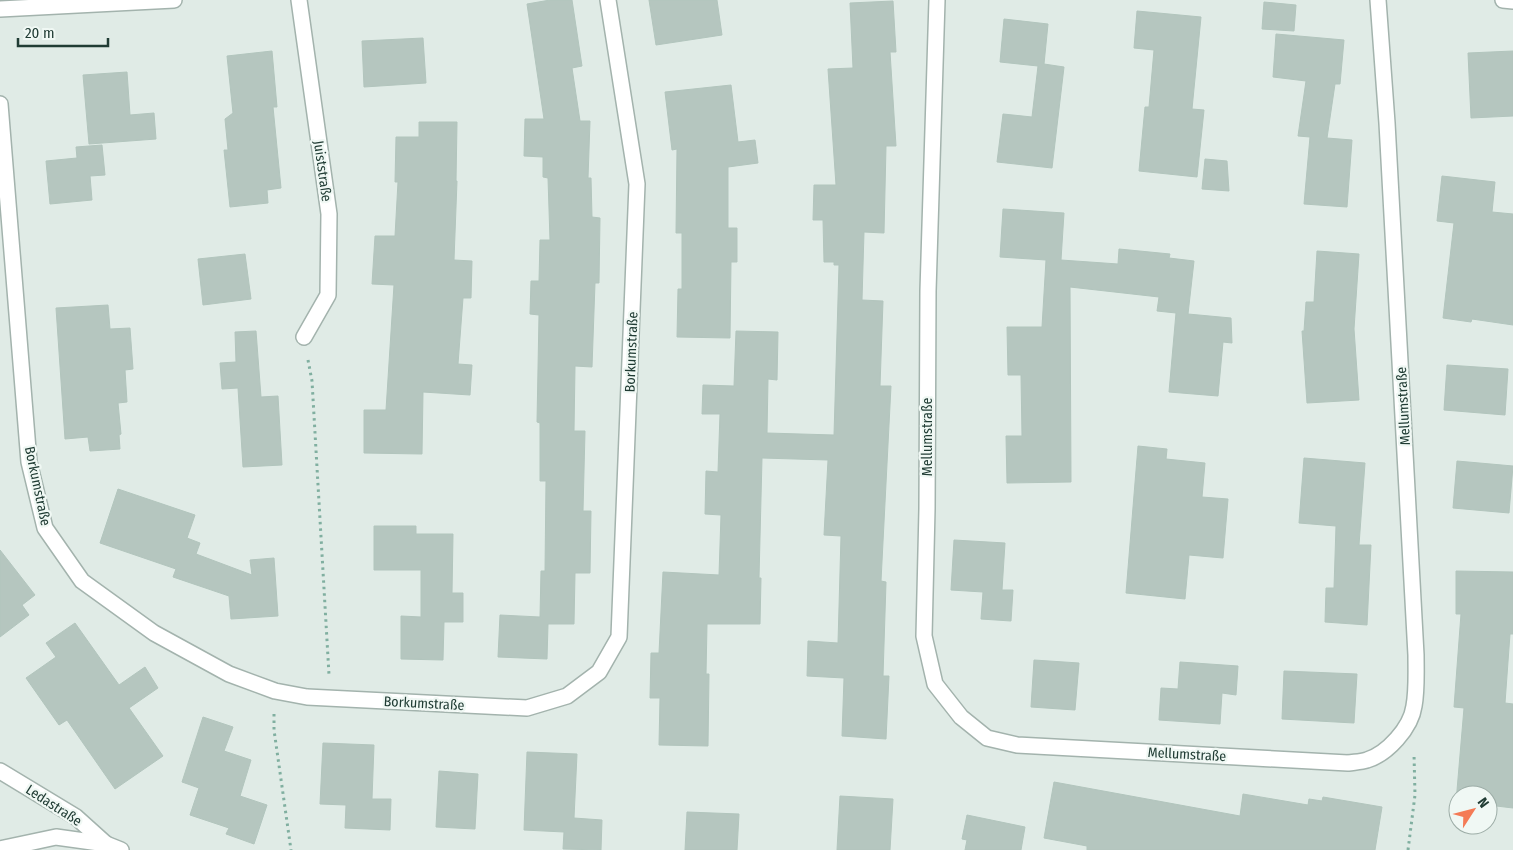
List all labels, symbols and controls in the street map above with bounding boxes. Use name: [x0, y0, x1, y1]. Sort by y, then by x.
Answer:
scale bar: [18, 15, 108, 47]
text: 20 m: [25, 24, 55, 42]
street label: Juiststraße: [310, 139, 335, 203]
street label: Borkumstraße: [622, 311, 641, 393]
street label: Mellumstraße: [1393, 366, 1414, 446]
street label: Mellumstraße: [919, 398, 936, 476]
street label: Borkumstraße: [21, 445, 54, 527]
street label: Borkumstraße: [383, 693, 465, 714]
street label: Mellumstraße: [1147, 744, 1227, 765]
street label: Ledastraße: [23, 781, 85, 830]
north arrow: [1448, 785, 1498, 835]
text: N: [1474, 794, 1492, 811]

